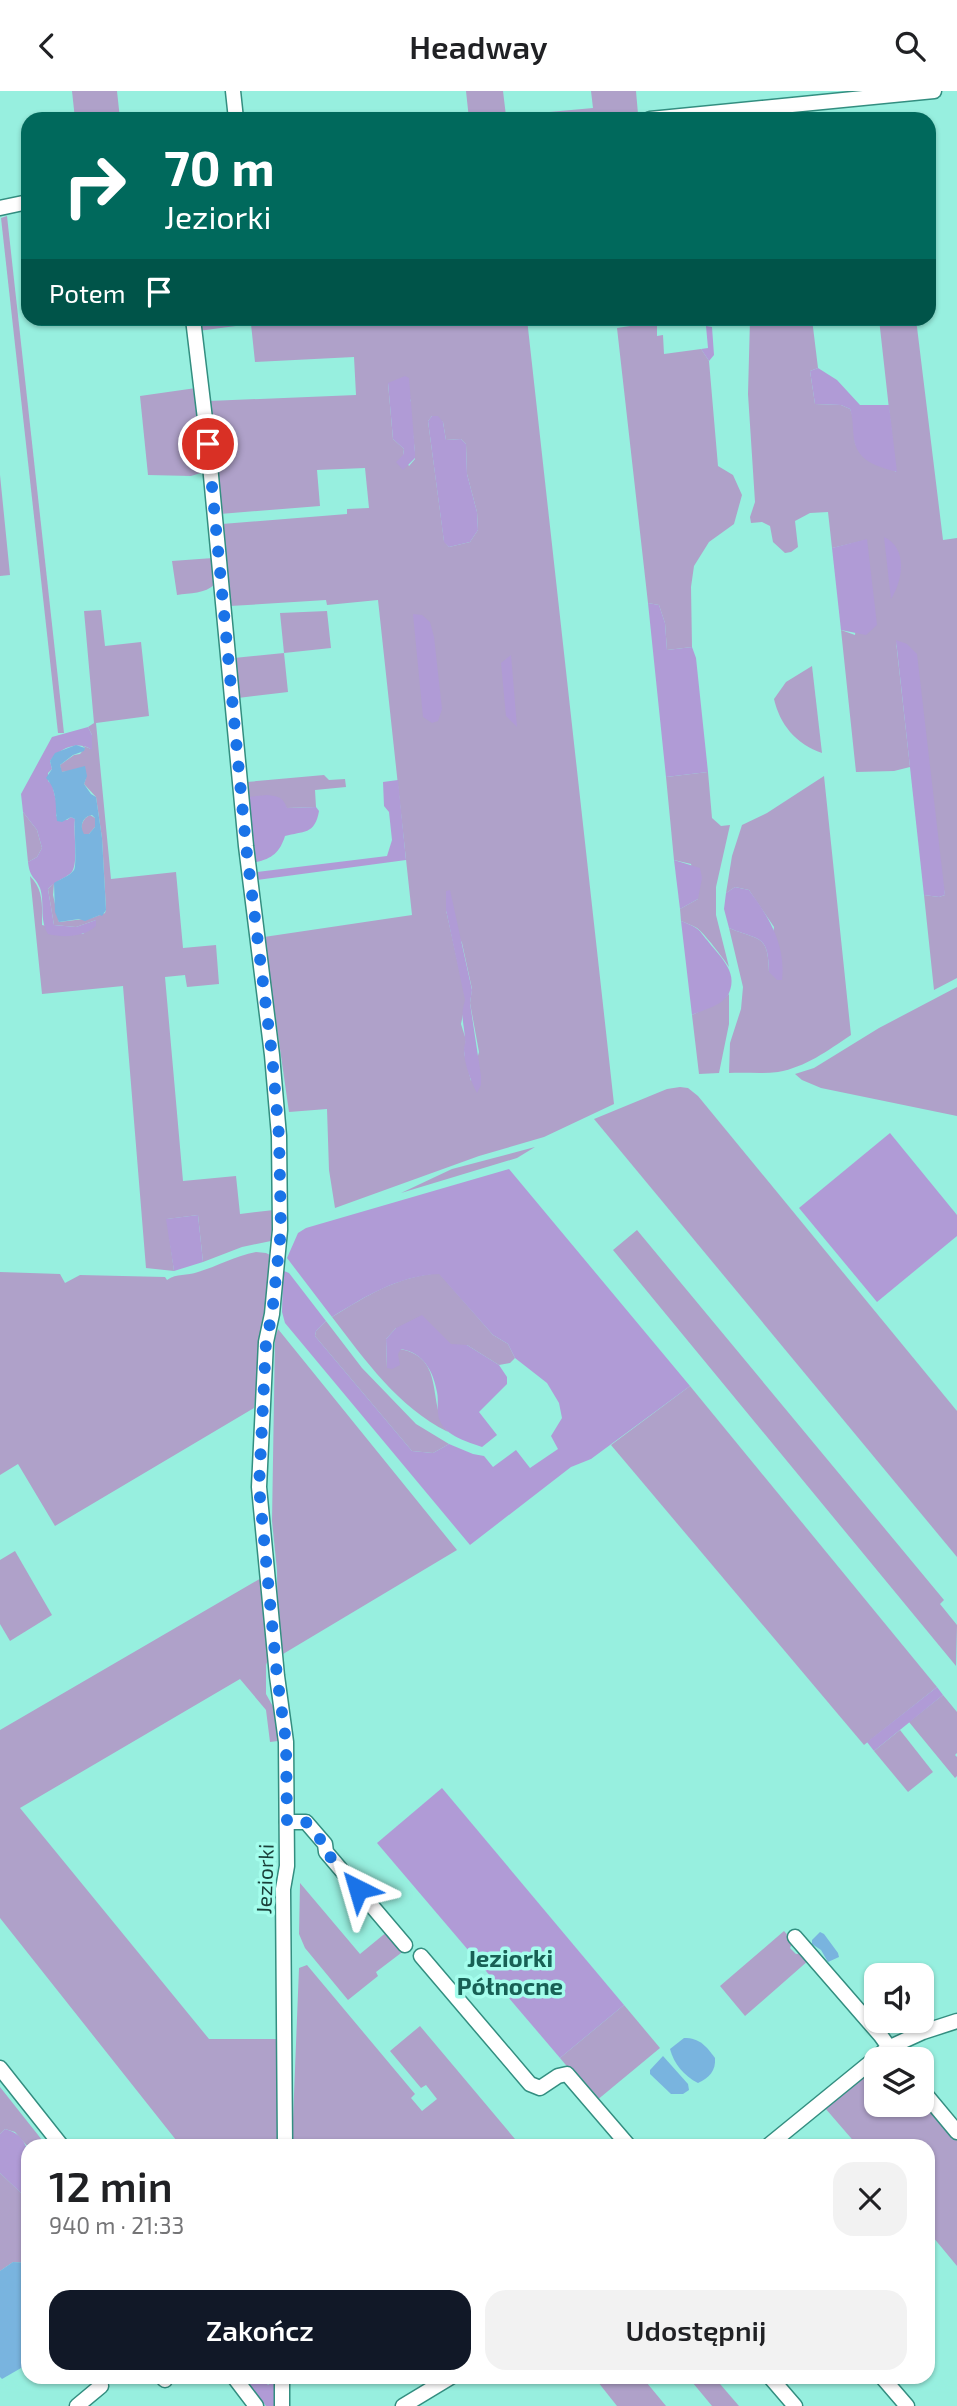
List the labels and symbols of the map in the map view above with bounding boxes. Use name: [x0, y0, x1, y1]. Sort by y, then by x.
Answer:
pin: [178, 414, 238, 474]
street label: Jeziorki: [250, 1843, 278, 1915]
position arrow: [321, 1852, 395, 1926]
district label: Jeziorki Północne: [457, 1943, 563, 2000]

